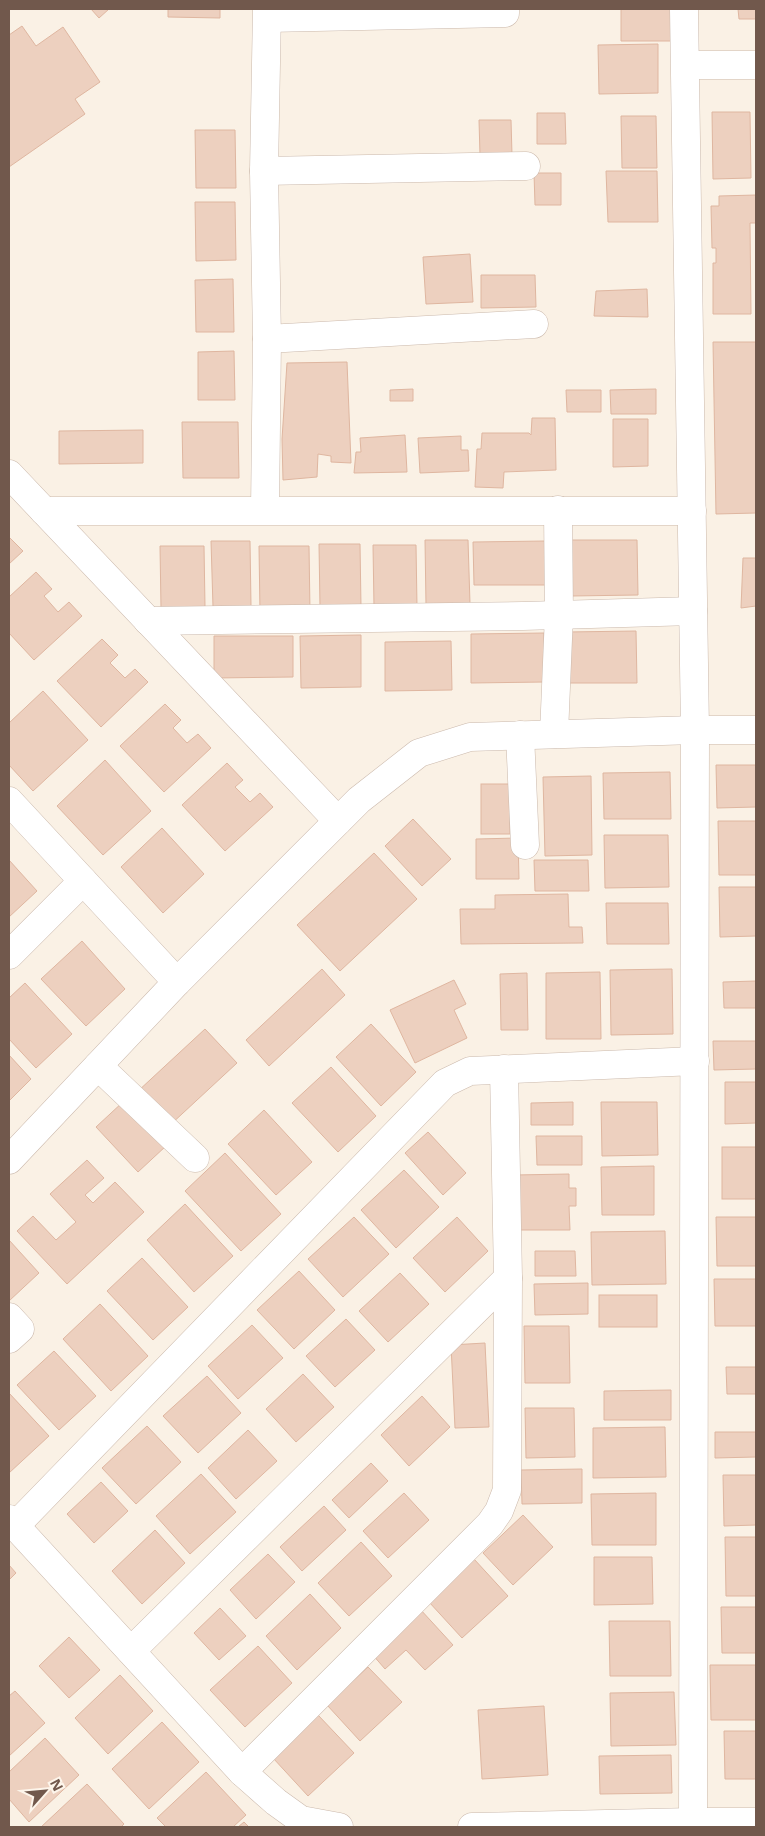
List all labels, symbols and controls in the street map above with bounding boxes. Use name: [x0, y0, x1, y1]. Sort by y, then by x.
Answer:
north arrow: [20, 1766, 70, 1816]
text: N: [46, 1775, 68, 1794]

